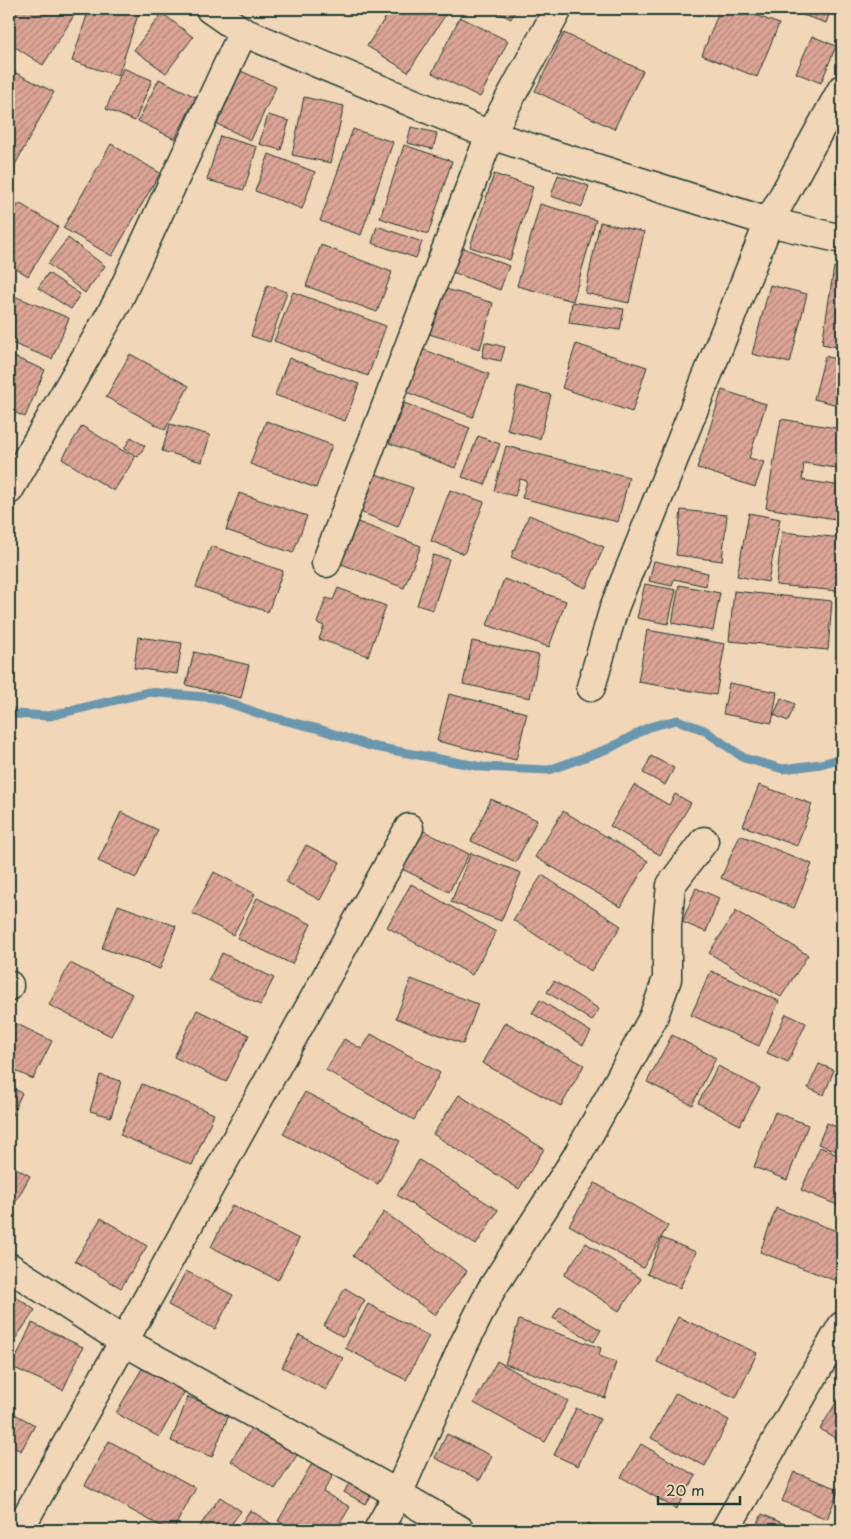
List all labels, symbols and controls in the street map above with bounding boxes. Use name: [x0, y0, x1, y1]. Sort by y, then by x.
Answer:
scale bar: [658, 1474, 741, 1506]
text: 20 m: [666, 1478, 705, 1501]

